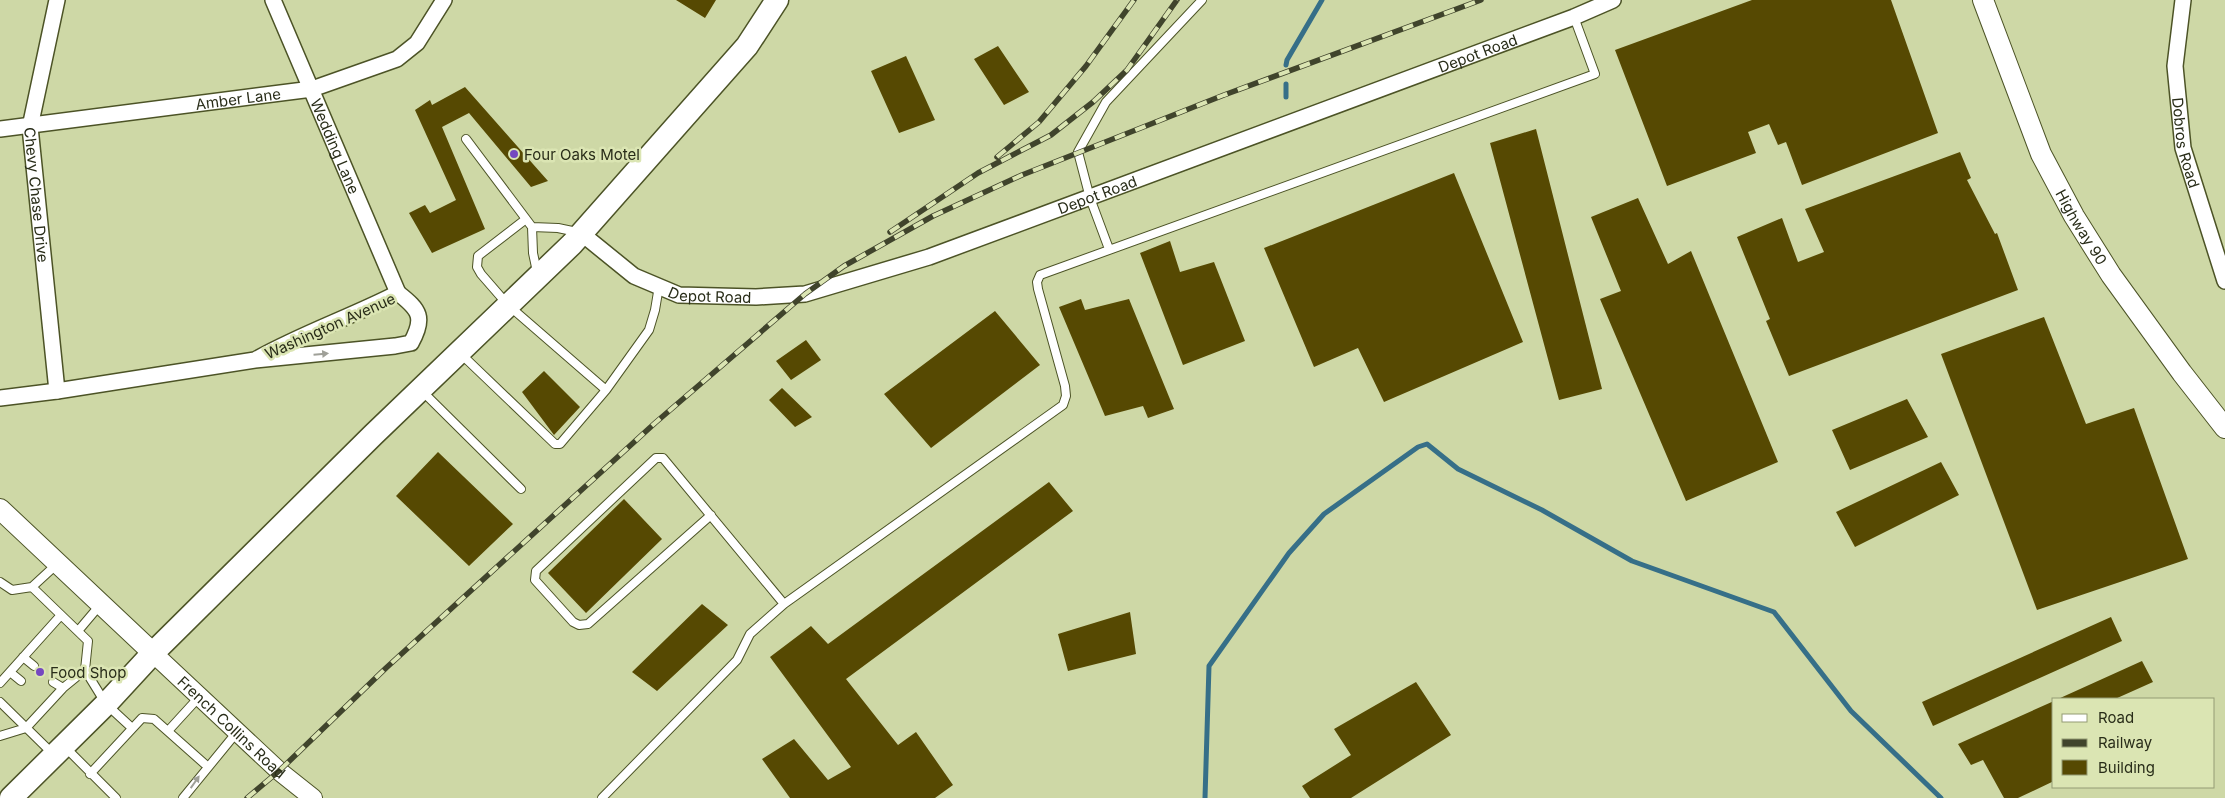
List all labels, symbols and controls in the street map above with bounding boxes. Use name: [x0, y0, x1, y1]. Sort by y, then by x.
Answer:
street label: Depot Road: [1435, 29, 1520, 76]
street label: Amber Lane: [194, 84, 282, 113]
street label: Wedding Lane: [307, 96, 364, 197]
street label: Dobros Road: [2169, 97, 2204, 190]
street label: Chevy Chase Drive: [21, 126, 53, 263]
place label: Four Oaks Motel: [524, 145, 640, 164]
marker: Four Oaks Motel: [508, 148, 520, 160]
street label: Depot Road: [1055, 171, 1139, 218]
street label: Highway 90: [2052, 186, 2112, 268]
street label: Depot Road: [665, 282, 752, 306]
street label: Washington Avenue: [262, 289, 398, 363]
one-way arrow: [313, 350, 329, 358]
place label: Food Shop: [50, 663, 126, 682]
marker: Food Shop: [34, 666, 46, 678]
street label: French Collins Road: [174, 672, 290, 782]
legend: [2052, 698, 2215, 788]
text: Road: [2098, 708, 2134, 727]
text: Railway: [2098, 733, 2153, 752]
text: Building: [2098, 758, 2155, 777]
one-way arrow: [190, 775, 200, 789]

